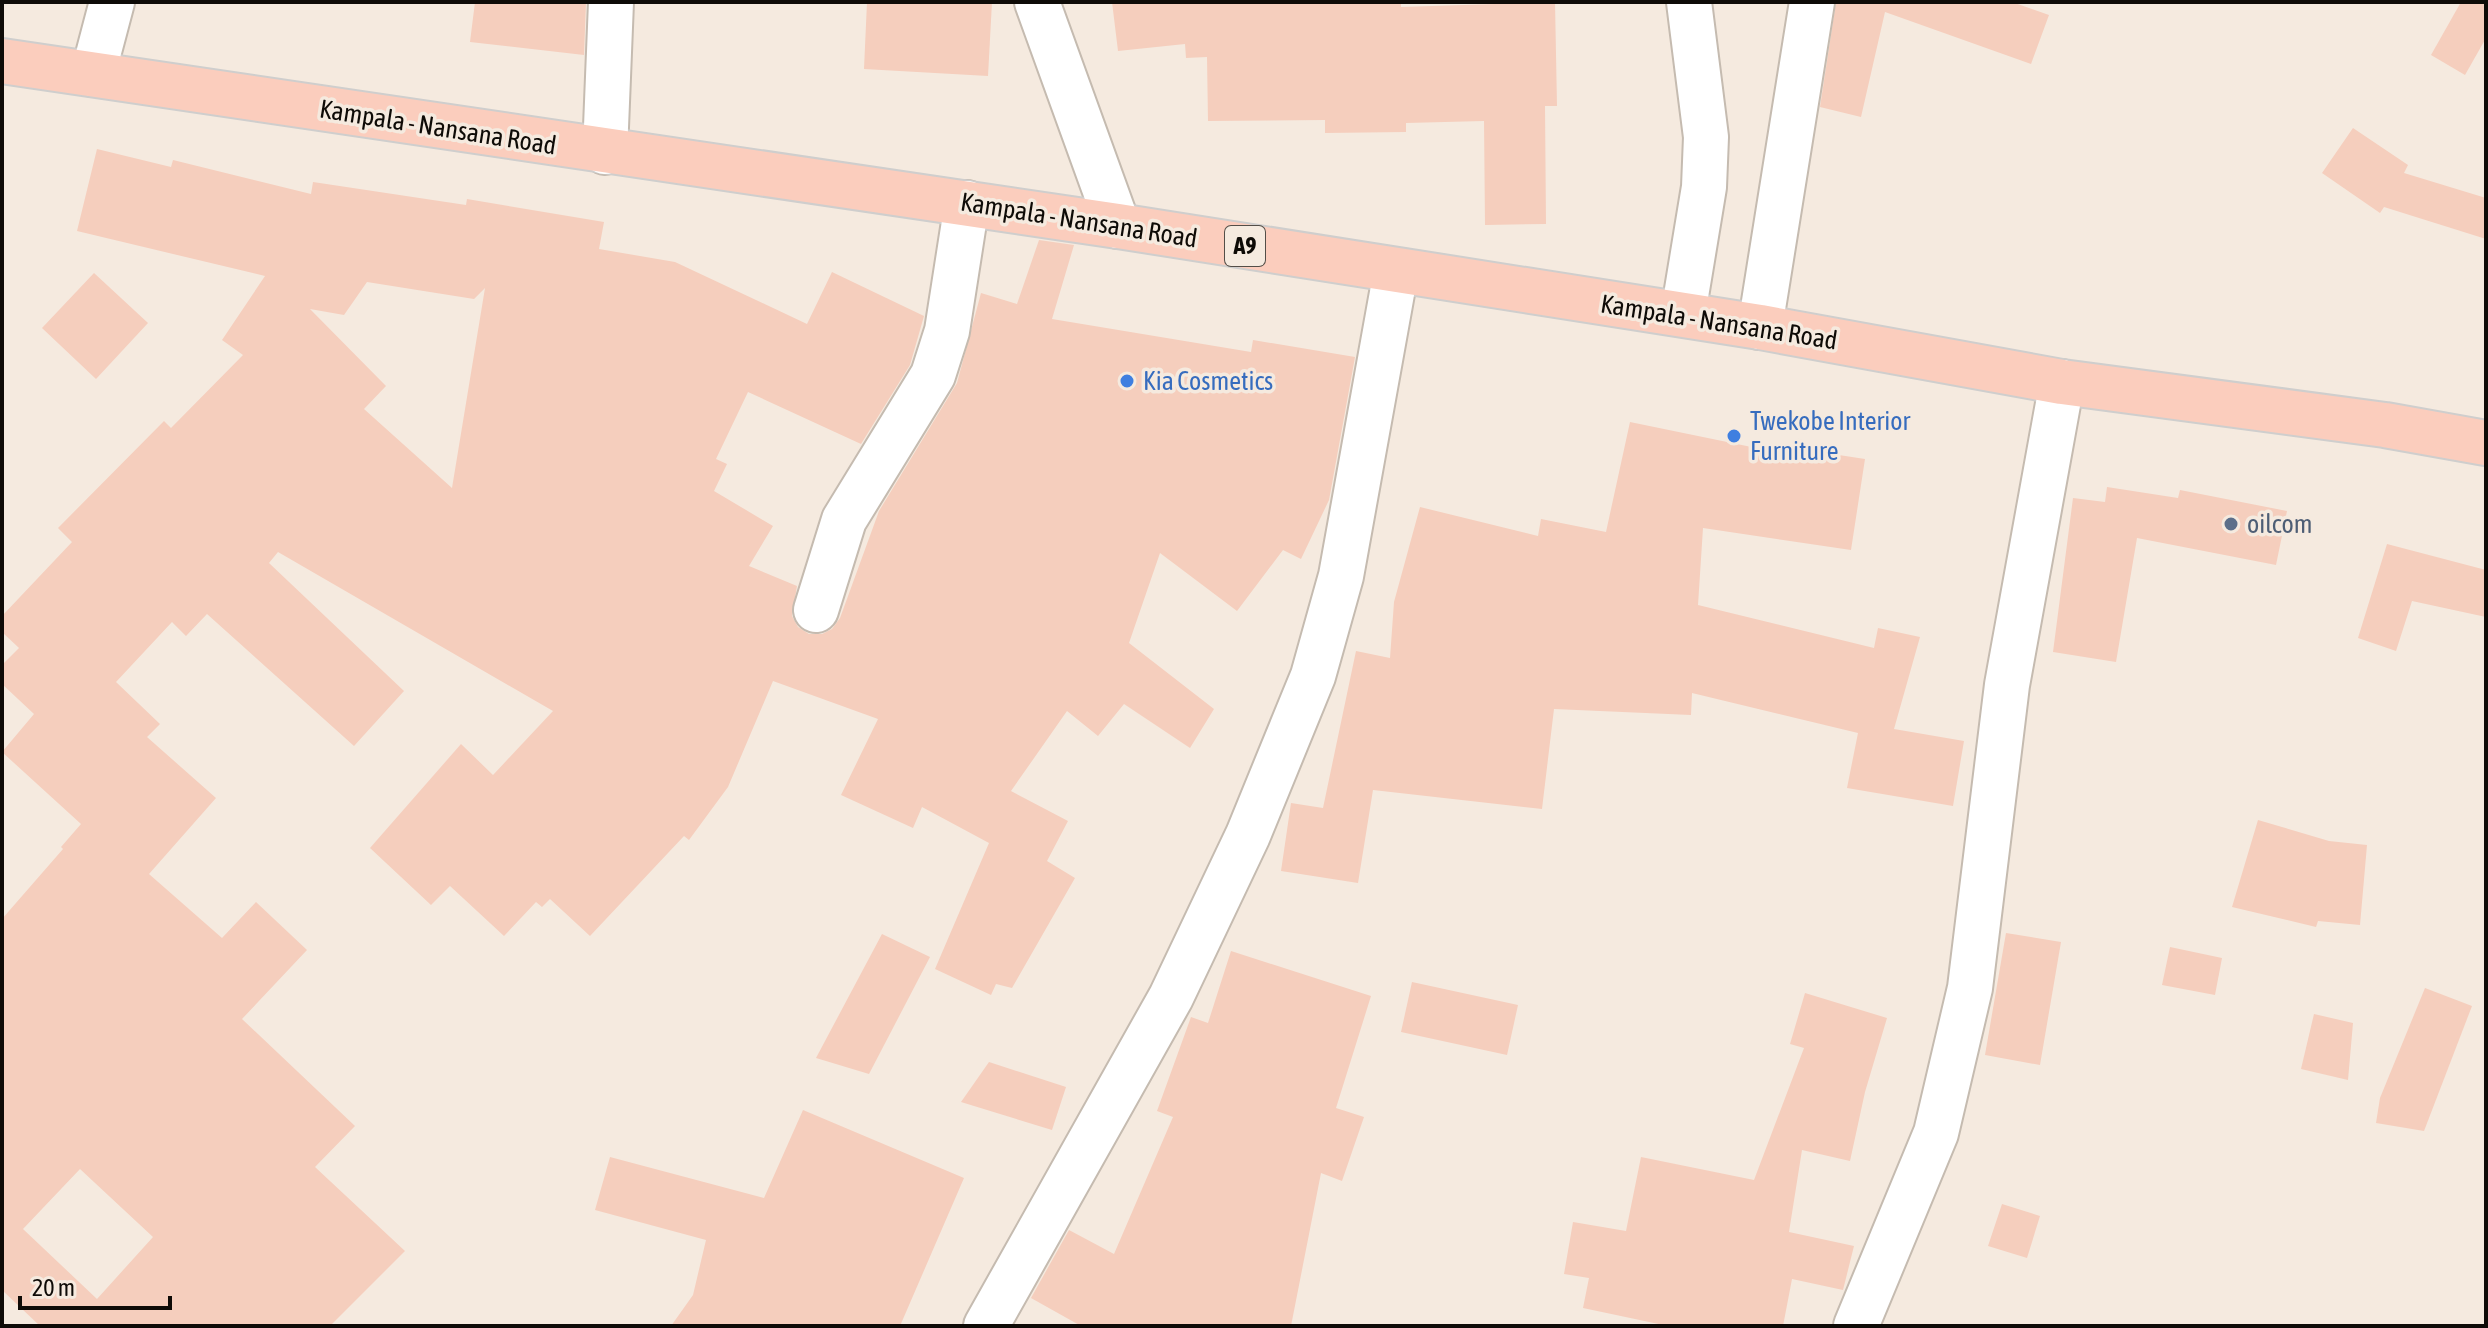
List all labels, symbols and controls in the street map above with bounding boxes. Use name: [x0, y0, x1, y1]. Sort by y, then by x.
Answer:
street label: Kampala - Nansana Road: [317, 93, 559, 161]
street label: Kampala - Nansana Road: [958, 186, 1200, 254]
road number: A9: [1225, 226, 1265, 266]
street label: Kampala - Nansana Road: [1598, 288, 1840, 356]
place label: Kia Cosmetics: [1143, 366, 1273, 396]
marker: Kia Cosmetics: [1118, 372, 1136, 390]
place label: Twekobe Interior Furniture: [1750, 406, 1910, 466]
marker: Twekobe Interior Furniture: [1725, 427, 1743, 445]
place label: oilcom: [2247, 509, 2312, 539]
marker: oilcom: [2222, 515, 2240, 533]
scale bar: [20, 1260, 170, 1310]
text: 20 m: [32, 1274, 75, 1301]

